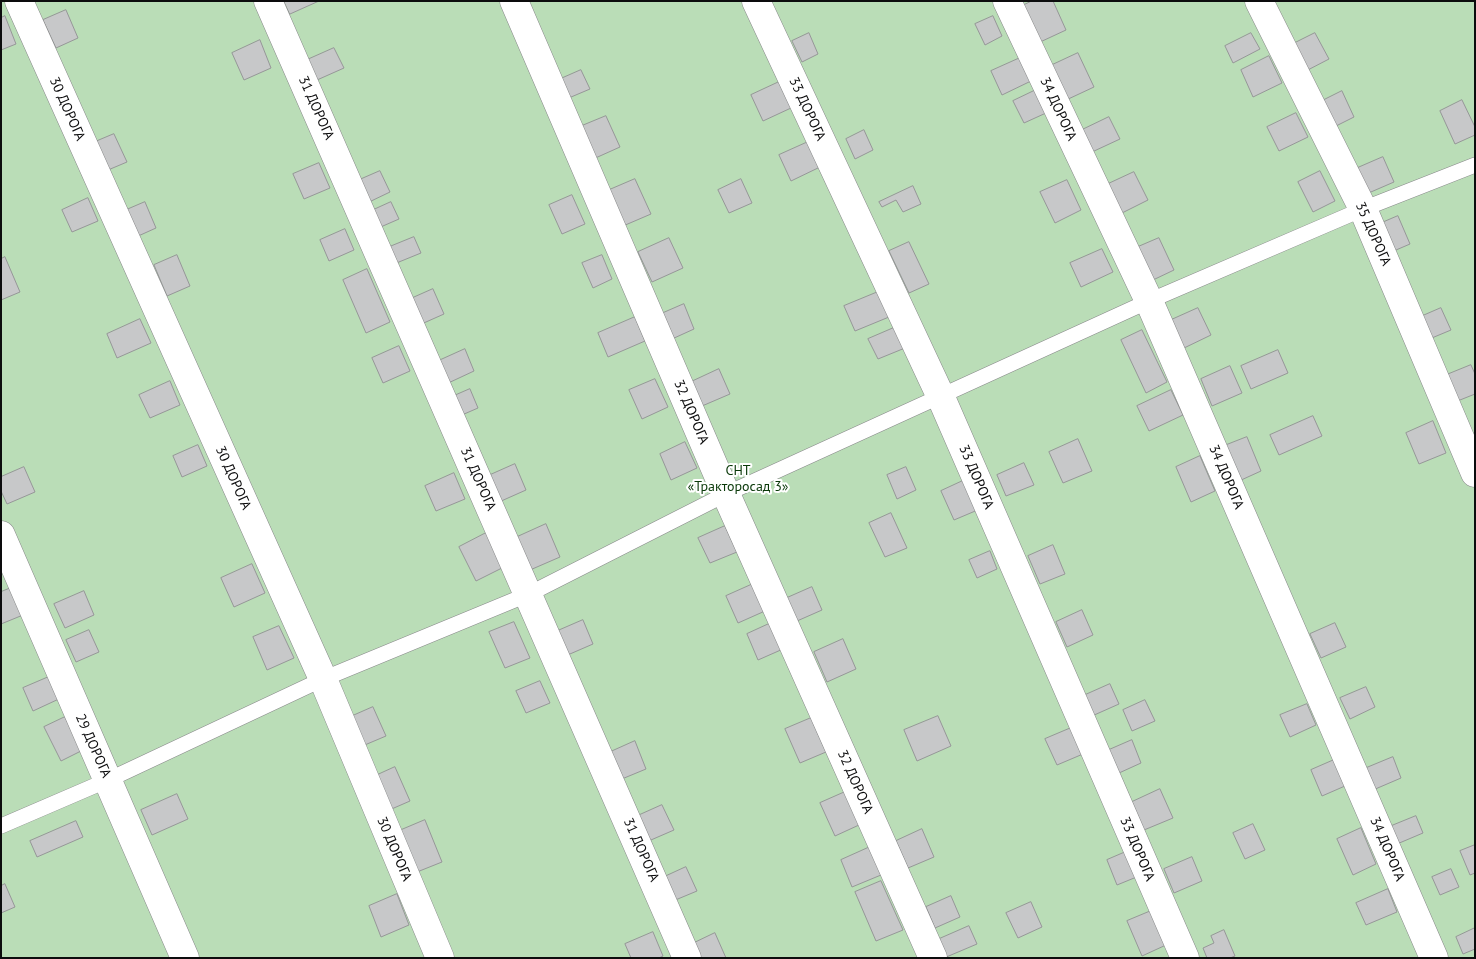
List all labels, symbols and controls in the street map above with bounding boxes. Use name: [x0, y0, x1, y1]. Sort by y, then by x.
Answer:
street label: 31 ДОРОГА: [294, 73, 338, 143]
street label: 30 ДОРОГА: [45, 74, 89, 144]
street label: 33 ДОРОГА: [785, 75, 829, 143]
street label: 34 ДОРОГА: [1036, 75, 1080, 143]
street label: 35 ДОРОГА: [1351, 199, 1395, 269]
street label: 32 ДОРОГА: [670, 377, 712, 447]
street label: 33 ДОРОГА: [955, 442, 997, 512]
street label: 34 ДОРОГА: [1205, 442, 1247, 512]
street label: 30 ДОРОГА: [211, 443, 255, 513]
street label: 31 ДОРОГА: [456, 444, 500, 514]
park label: СНТ «Тракторосад 3»: [688, 463, 788, 496]
street label: 29 ДОРОГА: [71, 711, 115, 781]
street label: 32 ДОРОГА: [833, 747, 877, 817]
street label: 30 ДОРОГА: [373, 814, 415, 884]
street label: 33 ДОРОГА: [1116, 814, 1158, 884]
street label: 34 ДОРОГА: [1366, 814, 1408, 884]
street label: 31 ДОРОГА: [619, 815, 663, 885]

